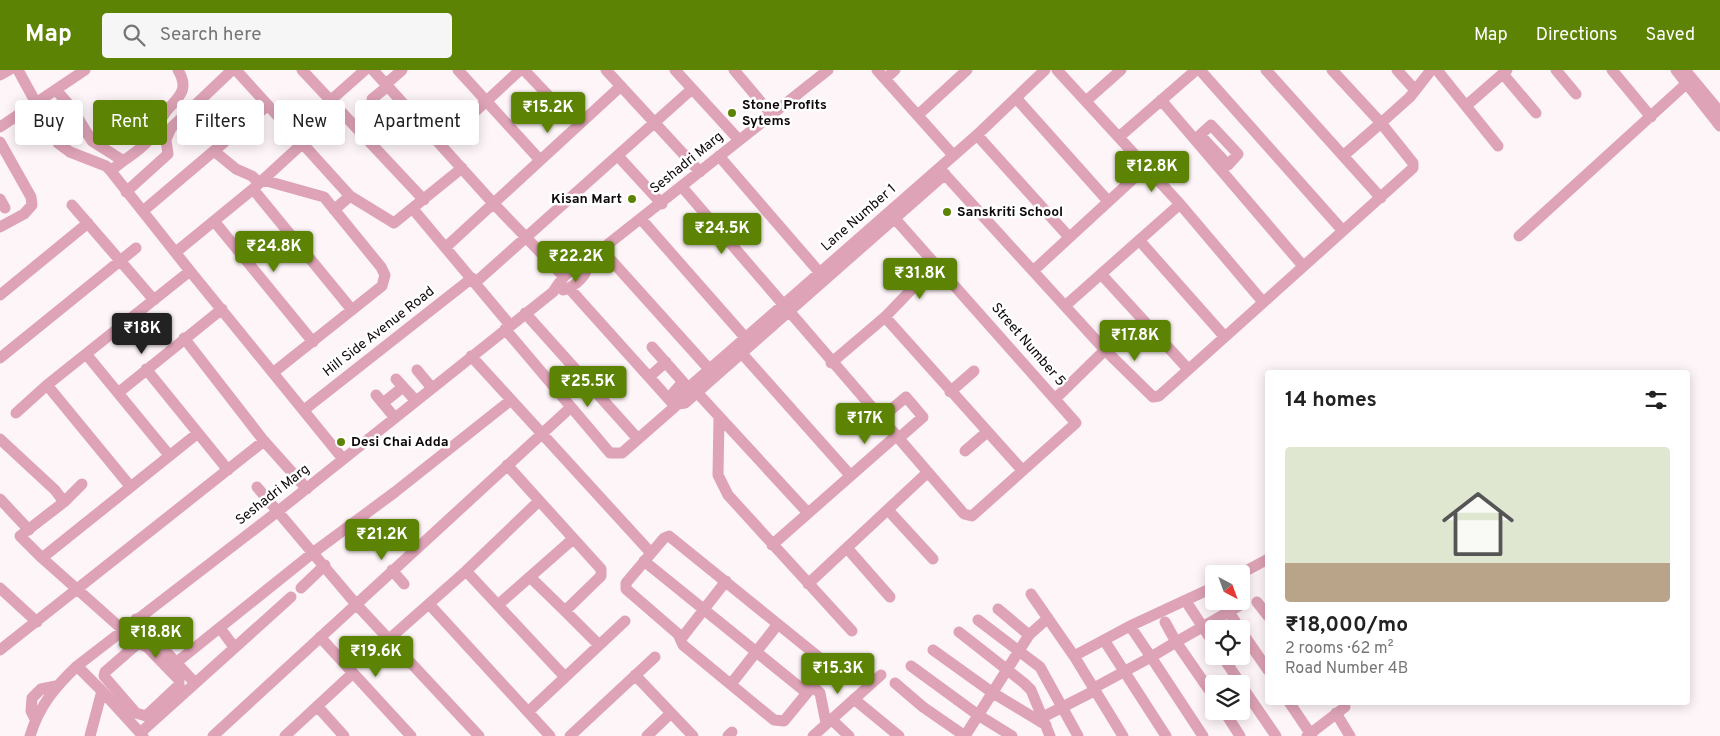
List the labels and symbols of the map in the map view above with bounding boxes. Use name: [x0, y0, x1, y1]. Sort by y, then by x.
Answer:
pin: ₹15.2K: [507, 92, 589, 134]
place label: Stone Profits Sytems: [742, 97, 827, 130]
marker: Stone Profits Sytems: [726, 107, 738, 119]
street label: Seshadri Marg: [647, 128, 727, 198]
pin: ₹12.8K: [1111, 150, 1193, 193]
street label: Lane Number 1: [818, 181, 900, 255]
place label: Kisan Mart: [551, 191, 622, 208]
marker: Kisan Mart: [626, 193, 638, 205]
place label: Sanskriti School: [957, 204, 1063, 221]
marker: Sanskriti School: [941, 206, 953, 218]
pin: ₹24.5K: [681, 212, 763, 255]
pin: ₹24.8K: [233, 230, 315, 273]
pin: ₹22.2K: [535, 240, 617, 283]
pin: ₹31.8K: [879, 258, 961, 300]
street label: Hill Side Avenue Road: [320, 283, 438, 381]
street label: Street Number 5: [987, 300, 1069, 390]
pin: ₹18K: [112, 312, 172, 355]
pin: ₹17.8K: [1094, 320, 1176, 362]
pin: ₹25.5K: [547, 366, 629, 408]
pin: ₹17K: [835, 402, 895, 445]
place label: Desi Chai Adda: [351, 434, 449, 451]
marker: Desi Chai Adda: [335, 436, 347, 448]
street label: Seshadri Marg: [233, 461, 313, 529]
pin: ₹21.2K: [341, 518, 423, 561]
north arrow: [1205, 565, 1250, 610]
pin: ₹18.8K: [115, 616, 197, 659]
pin: ₹19.6K: [335, 636, 417, 678]
pin: ₹15.3K: [797, 652, 879, 695]

